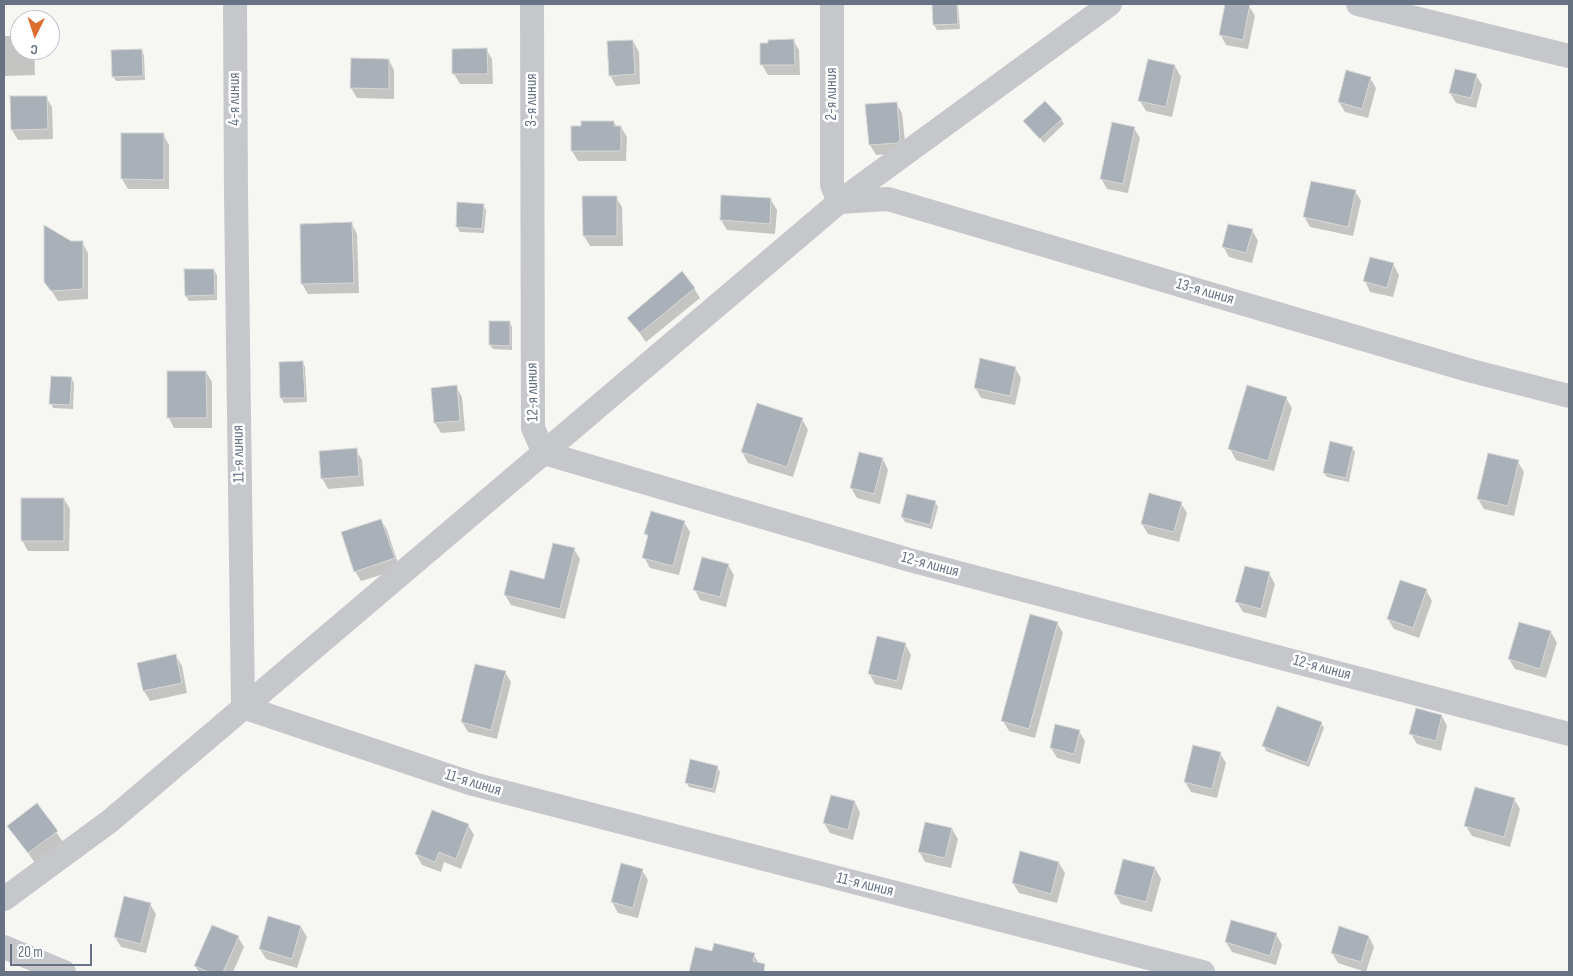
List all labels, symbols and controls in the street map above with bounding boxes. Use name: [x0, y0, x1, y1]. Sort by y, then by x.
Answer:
north arrow: [10, 10, 60, 60]
text: С: [30, 41, 38, 58]
street label: 2-я линия: [822, 67, 842, 121]
street label: 4-я линия: [225, 72, 245, 126]
street label: 3-я линия: [522, 73, 542, 127]
street label: 13-я линия: [1174, 275, 1236, 309]
street label: 12-я линия: [523, 362, 543, 422]
street label: 11-я линия: [229, 425, 249, 483]
street label: 12-я линия: [899, 548, 961, 582]
street label: 12-я линия: [1291, 651, 1353, 685]
street label: 11-я линия: [443, 765, 503, 801]
street label: 11-я линия: [835, 869, 895, 901]
scale bar: [12, 934, 95, 966]
text: 20 m: [18, 943, 43, 962]

